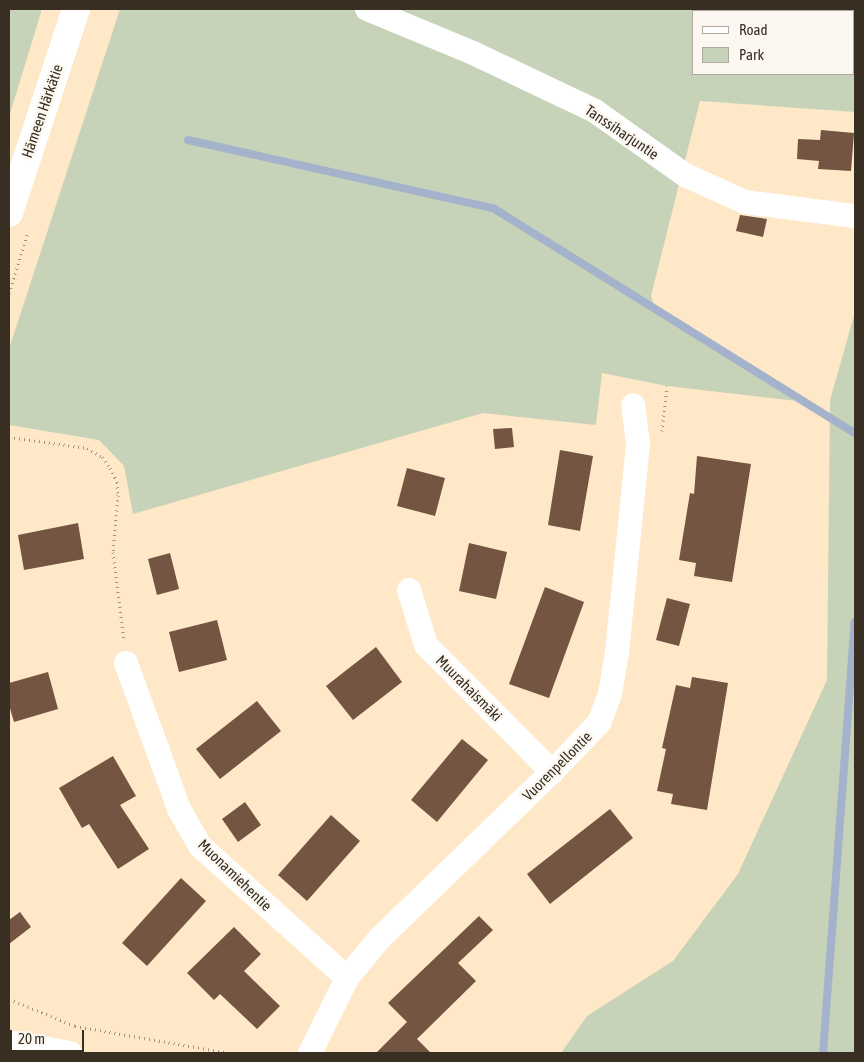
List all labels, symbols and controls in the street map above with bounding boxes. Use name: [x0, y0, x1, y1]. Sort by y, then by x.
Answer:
legend: [692, 10, 854, 75]
text: Road: [739, 21, 768, 38]
text: Park: [739, 46, 764, 63]
street label: Hämeen Härkätie: [18, 62, 66, 160]
street label: Tanssiharjuntie: [582, 101, 662, 163]
street label: Muurahaismäki: [432, 651, 506, 725]
street label: Vuorenpellontie: [519, 728, 595, 804]
street label: Muonamiehentie: [194, 835, 276, 915]
scale bar: [12, 1020, 86, 1052]
text: 20 m: [18, 1030, 45, 1047]

